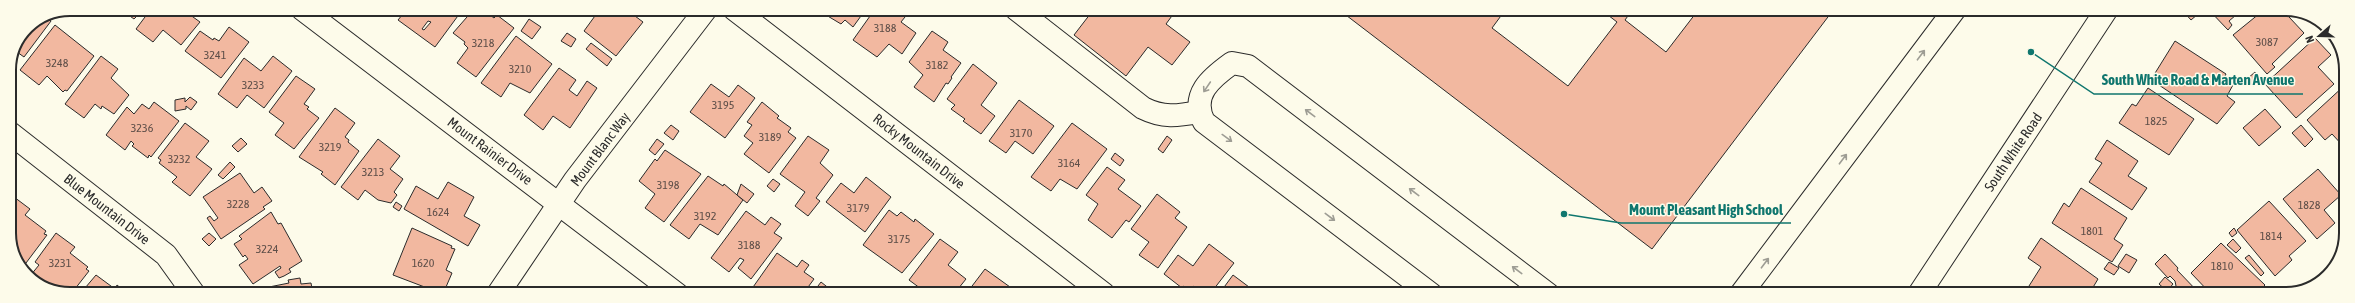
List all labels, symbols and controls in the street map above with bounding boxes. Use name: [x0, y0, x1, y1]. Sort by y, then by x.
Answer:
north arrow: [2299, 16, 2339, 56]
house number: 3188: [874, 21, 897, 35]
text: N: [2303, 34, 2316, 45]
house number: 3087: [2256, 35, 2279, 49]
house number: 3218: [472, 36, 495, 50]
house number: 3241: [204, 48, 227, 62]
one-way arrow: [1917, 49, 1925, 60]
house number: 3248: [46, 56, 69, 70]
house number: 3182: [926, 58, 948, 72]
house number: 3210: [509, 62, 532, 76]
callout: South White Road & Marten Avenue: [2094, 67, 2303, 94]
text: South White Road & Marten Avenue: [2102, 71, 2294, 88]
house number: 3233: [242, 78, 264, 92]
one-way arrow: [1203, 82, 1211, 93]
house number: 3195: [712, 98, 734, 112]
street label: Mount Blanc Way: [567, 109, 633, 189]
one-way arrow: [1305, 109, 1316, 117]
street label: Rocky Mountain Drive: [870, 110, 968, 192]
street label: South White Road: [1981, 110, 2045, 194]
street label: Mount Rainier Drive: [445, 114, 535, 188]
house number: 1825: [2145, 114, 2167, 128]
house number: 3236: [131, 121, 154, 135]
house number: 3170: [1010, 126, 1033, 140]
house number: 3189: [759, 130, 782, 144]
one-way arrow: [1221, 134, 1232, 143]
house number: 3219: [319, 140, 342, 154]
house number: 3232: [168, 152, 190, 166]
one-way arrow: [1839, 153, 1847, 164]
house number: 3164: [1058, 156, 1081, 170]
house number: 3213: [362, 165, 384, 179]
street label: Blue Mountain Drive: [61, 171, 153, 247]
house number: 3198: [657, 178, 680, 192]
one-way arrow: [1408, 187, 1419, 196]
callout: Mount Pleasant High School: [1621, 196, 1791, 223]
house number: 3228: [227, 197, 250, 211]
house number: 1828: [2298, 198, 2321, 212]
house number: 3179: [847, 201, 870, 215]
text: Mount Pleasant High School: [1629, 201, 1784, 218]
house number: 1624: [427, 205, 450, 219]
house number: 3192: [694, 209, 716, 223]
one-way arrow: [1325, 213, 1336, 221]
house number: 1801: [2081, 224, 2104, 238]
house number: 1814: [2260, 229, 2283, 243]
house number: 3175: [888, 232, 910, 246]
house number: 3188: [738, 238, 761, 252]
house number: 3224: [256, 242, 279, 256]
house number: 3231: [49, 256, 72, 270]
house number: 1620: [412, 256, 435, 270]
one-way arrow: [1761, 257, 1769, 268]
house number: 1810: [2211, 259, 2234, 273]
one-way arrow: [1512, 266, 1523, 275]

